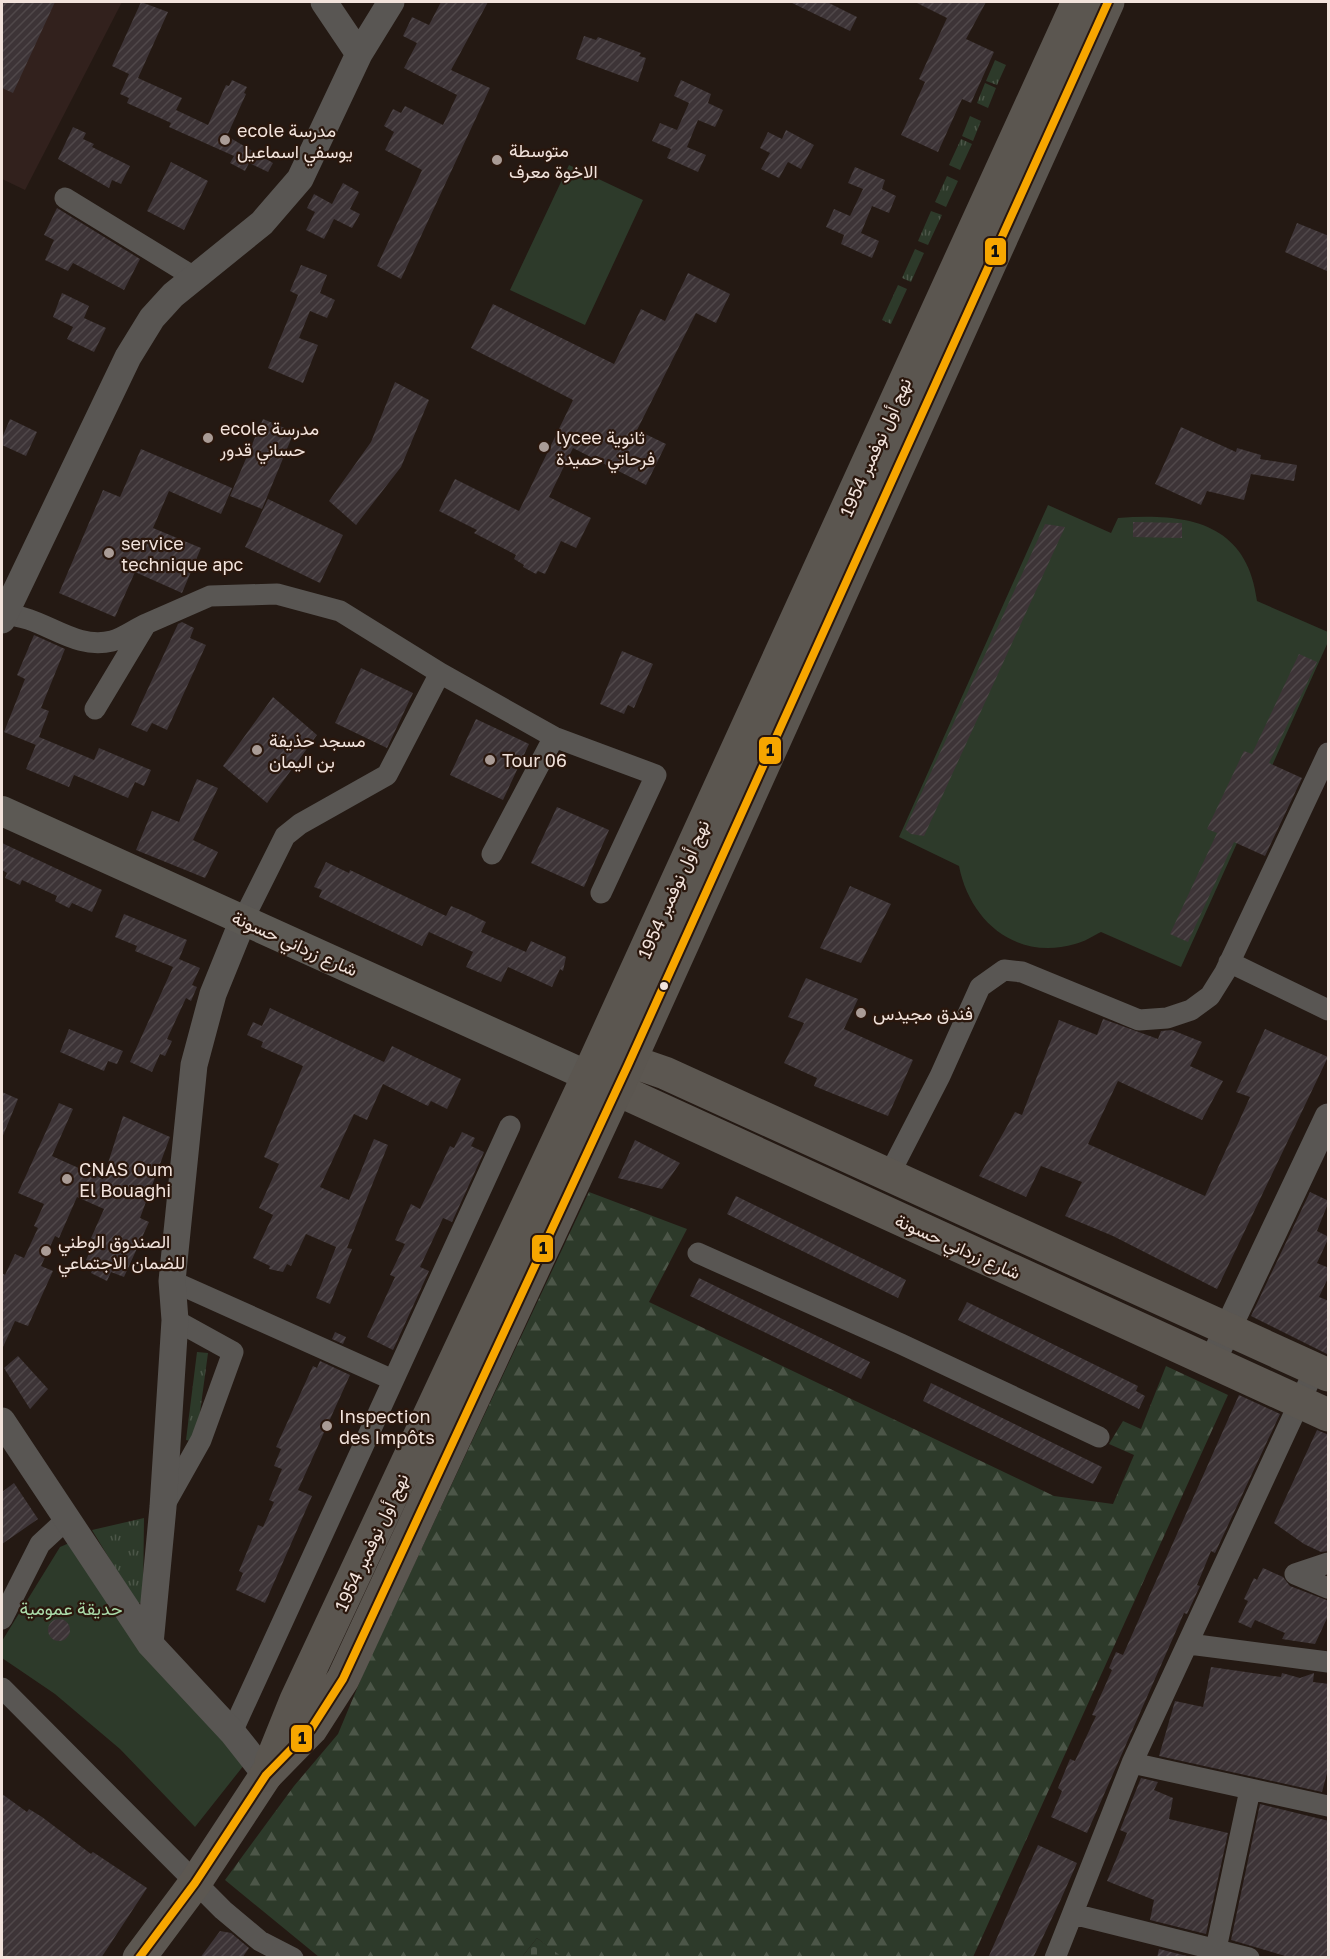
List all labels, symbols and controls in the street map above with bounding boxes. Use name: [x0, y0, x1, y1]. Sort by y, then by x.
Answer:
place label: ecole مدرسة يوسفي اسماعيل: [237, 119, 353, 167]
marker: ecole مدرسة يوسفي اسماعيل: [218, 133, 232, 147]
place label: متوسطة الاخوة معرف: [509, 139, 598, 183]
marker: متوسطة الاخوة معرف: [490, 153, 504, 167]
line badge: 1: [984, 237, 1007, 266]
text: 1: [991, 241, 999, 261]
street label: نهج أول نوفمبر 1954: [835, 374, 917, 521]
place label: ecole مدرسة حساني قدور: [219, 417, 319, 465]
place label: lycee ثانوية فرحاتي حميدة: [556, 426, 655, 474]
marker: ecole مدرسة حساني قدور: [201, 431, 215, 445]
marker: lycee ثانوية فرحاتي حميدة: [537, 440, 551, 454]
place label: service technique apc: [121, 532, 244, 575]
marker: service technique apc: [102, 546, 116, 560]
place label: مسجد حذيفة بن اليمان: [269, 729, 366, 773]
line badge: 1: [758, 736, 782, 765]
text: 1: [766, 740, 774, 760]
marker: مسجد حذيفة بن اليمان: [250, 743, 264, 757]
place label: Tour 06: [502, 749, 567, 771]
marker: Tour 06: [483, 753, 497, 767]
street label: نهج أول نوفمبر 1954: [633, 816, 715, 963]
street label: شارع زرداني حسونة: [227, 905, 361, 985]
unlabelled marker: [658, 980, 670, 992]
place label: فندق مجيدس: [873, 1002, 973, 1025]
marker: فندق مجيدس: [854, 1006, 868, 1020]
place label: CNAS Oum El Bouaghi: [79, 1158, 173, 1201]
marker: CNAS Oum El Bouaghi: [60, 1172, 74, 1186]
street label: شارع زرداني حسونة: [890, 1208, 1024, 1288]
place label: الصندوق الوطني للضمان الاجتماعي: [58, 1230, 185, 1278]
line badge: 1: [531, 1234, 554, 1263]
text: 1: [539, 1238, 547, 1258]
marker: الصندوق الوطني للضمان الاجتماعي: [39, 1244, 53, 1258]
place label: Inspection des Impôts: [339, 1405, 435, 1448]
marker: Inspection des Impôts: [320, 1419, 334, 1433]
street label: نهج أول نوفمبر 1954: [329, 1470, 414, 1615]
park label: حديقة عمومية: [19, 1597, 123, 1620]
line badge: 1: [290, 1724, 313, 1753]
text: 1: [298, 1728, 306, 1748]

